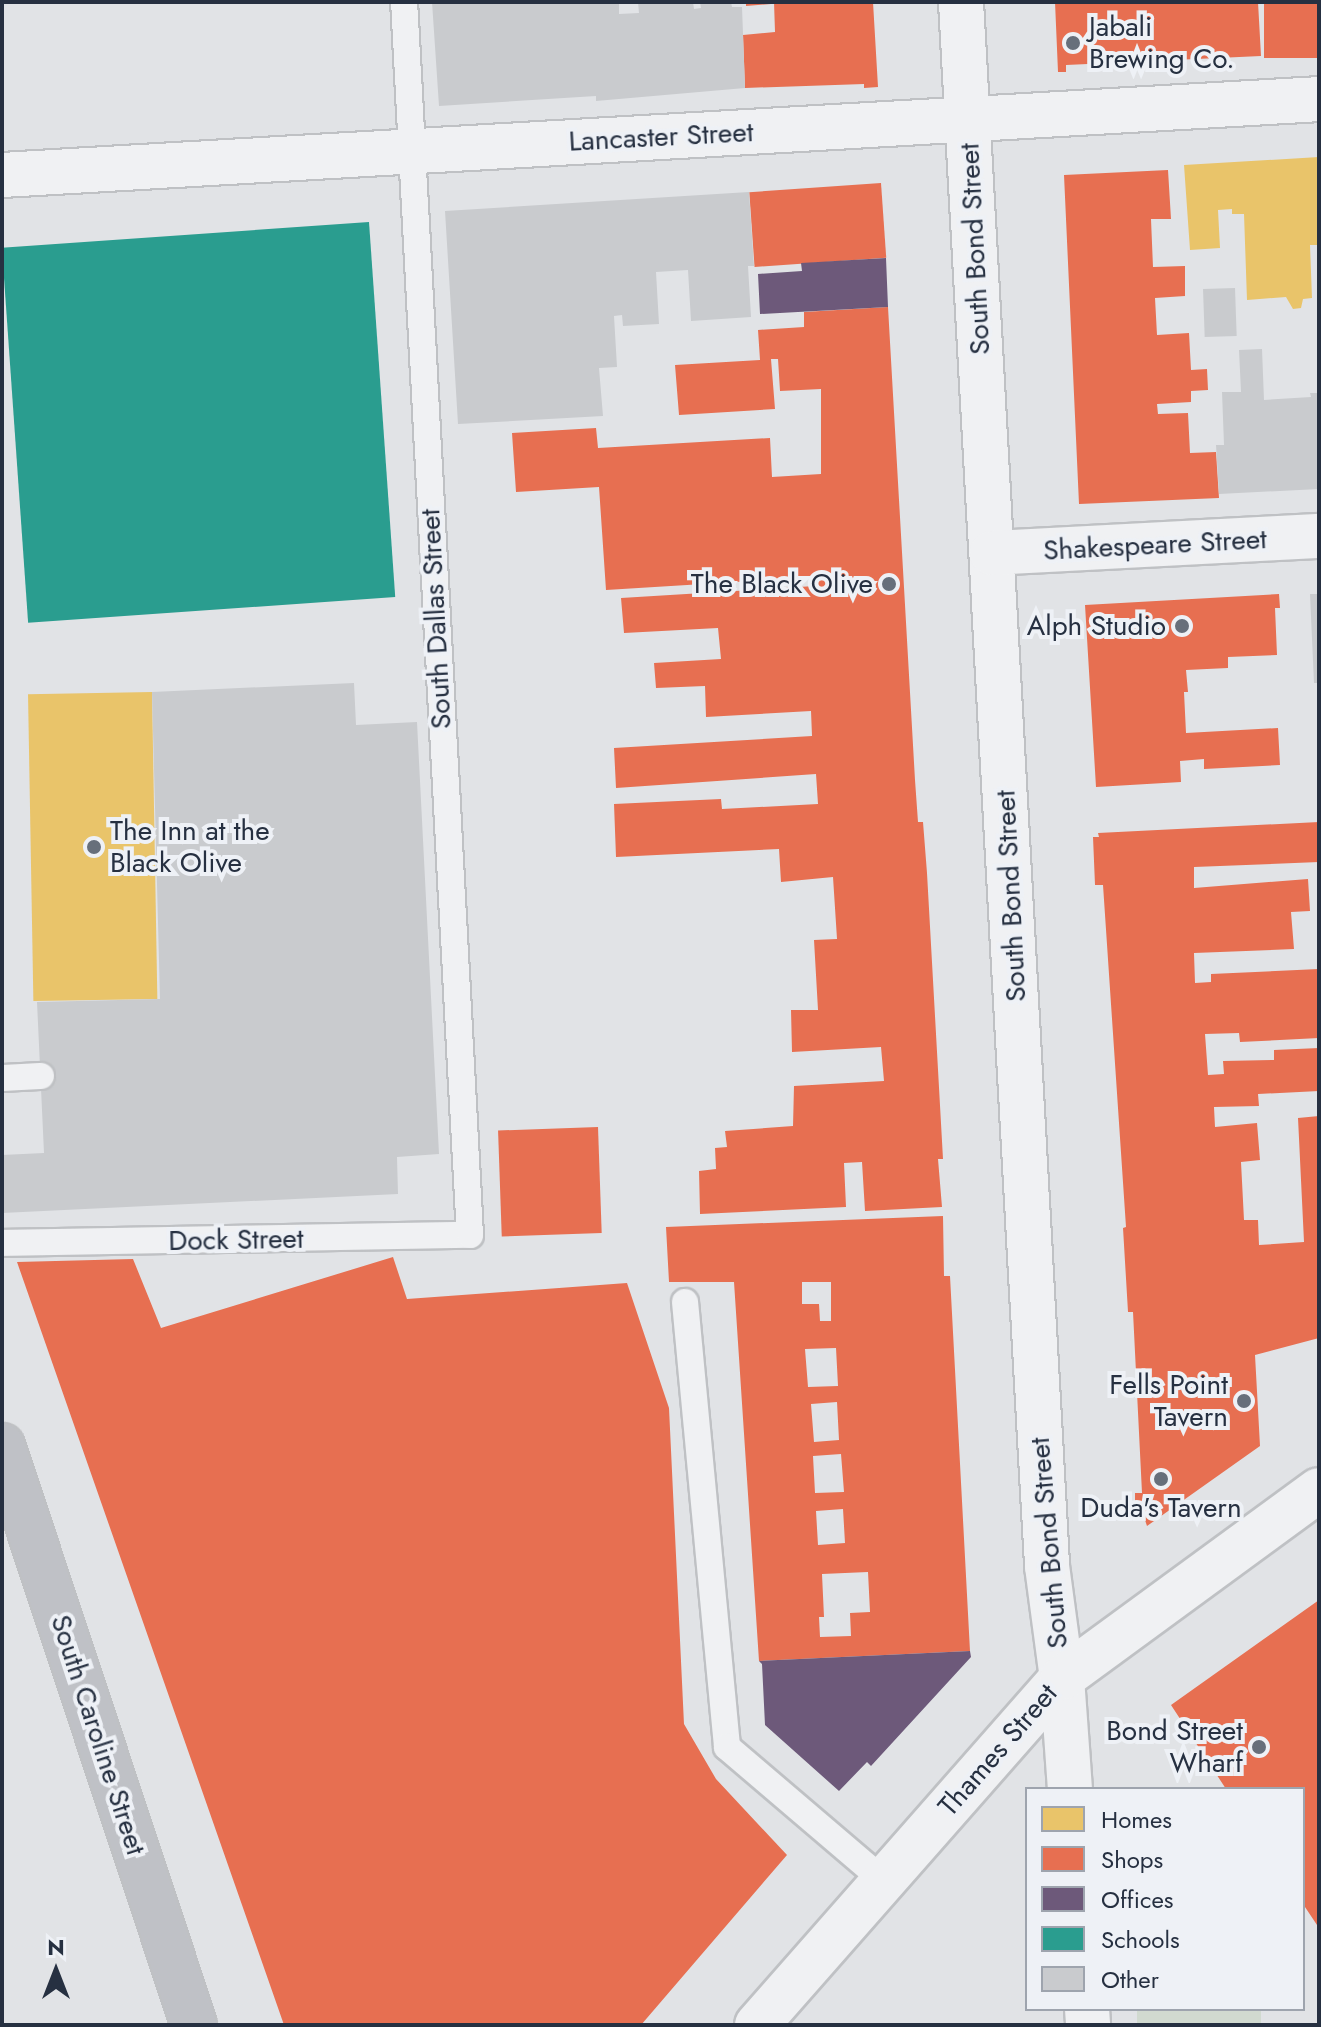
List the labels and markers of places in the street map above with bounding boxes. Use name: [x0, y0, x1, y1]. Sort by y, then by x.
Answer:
place label: Jabali Brewing Co.: [1089, 10, 1235, 76]
marker: Jabali Brewing Co.: [1064, 34, 1082, 52]
place label: The Black Olive: [691, 567, 873, 601]
marker: The Black Olive: [880, 575, 898, 593]
place label: Alph Studio: [1027, 609, 1166, 643]
marker: Alph Studio: [1173, 617, 1191, 635]
place label: The Inn at the Black Olive: [110, 814, 270, 880]
marker: The Inn at the Black Olive: [85, 838, 103, 856]
place label: Fells Point Tavern: [1109, 1368, 1228, 1434]
marker: Fells Point Tavern: [1235, 1392, 1253, 1410]
marker: Duda's Tavern: [1152, 1470, 1170, 1488]
place label: Duda's Tavern: [1080, 1491, 1242, 1525]
place label: Bond Street Wharf: [1106, 1714, 1243, 1780]
marker: Bond Street Wharf: [1250, 1738, 1268, 1756]

